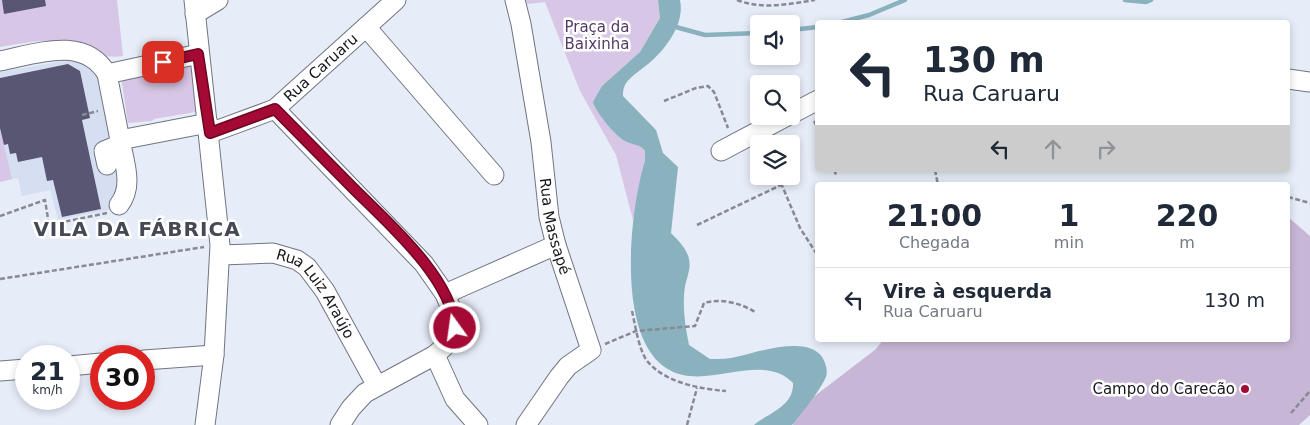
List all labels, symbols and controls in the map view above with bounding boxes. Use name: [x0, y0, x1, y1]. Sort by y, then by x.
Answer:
map controls: [750, 15, 800, 185]
button: sound: [750, 15, 800, 65]
park label: Praça da Baixinha: [564, 18, 630, 53]
street label: Rua Caruaru: [280, 30, 362, 106]
icon: left: [840, 40, 905, 105]
text: 130 m: [923, 40, 1045, 80]
pin: [142, 41, 184, 83]
icon: arrive: [149, 48, 177, 76]
button: search: [750, 75, 800, 125]
text: Rua Caruaru: [923, 81, 1060, 106]
button: layers: [750, 135, 800, 185]
icon: left: [986, 135, 1014, 163]
icon: ahead: [1039, 135, 1067, 163]
icon: right: [1092, 135, 1120, 163]
street label: Rua Massapé: [536, 177, 574, 277]
text: 21:00: [887, 198, 982, 233]
text: 1: [1058, 198, 1079, 233]
text: 220: [1156, 198, 1218, 233]
district label: VILA DA FÁBRICA: [33, 217, 241, 241]
text: Chegada: [899, 233, 970, 252]
text: min: [1054, 233, 1084, 252]
text: m: [1179, 233, 1195, 252]
street label: Rua Luiz Araújo: [274, 245, 358, 342]
text: Vire à esquerda: [883, 280, 1052, 302]
icon: left: [840, 286, 868, 314]
text: 130 m: [1204, 289, 1265, 311]
position arrow: [428, 301, 480, 353]
text: Rua Caruaru: [883, 302, 983, 321]
speed limit sign: 30: [90, 345, 155, 410]
text: 21: [30, 357, 65, 386]
place label: Campo do Carecão: [1092, 380, 1235, 398]
text: km/h: [32, 383, 63, 397]
marker: Campo do Carecão: [1239, 383, 1251, 395]

